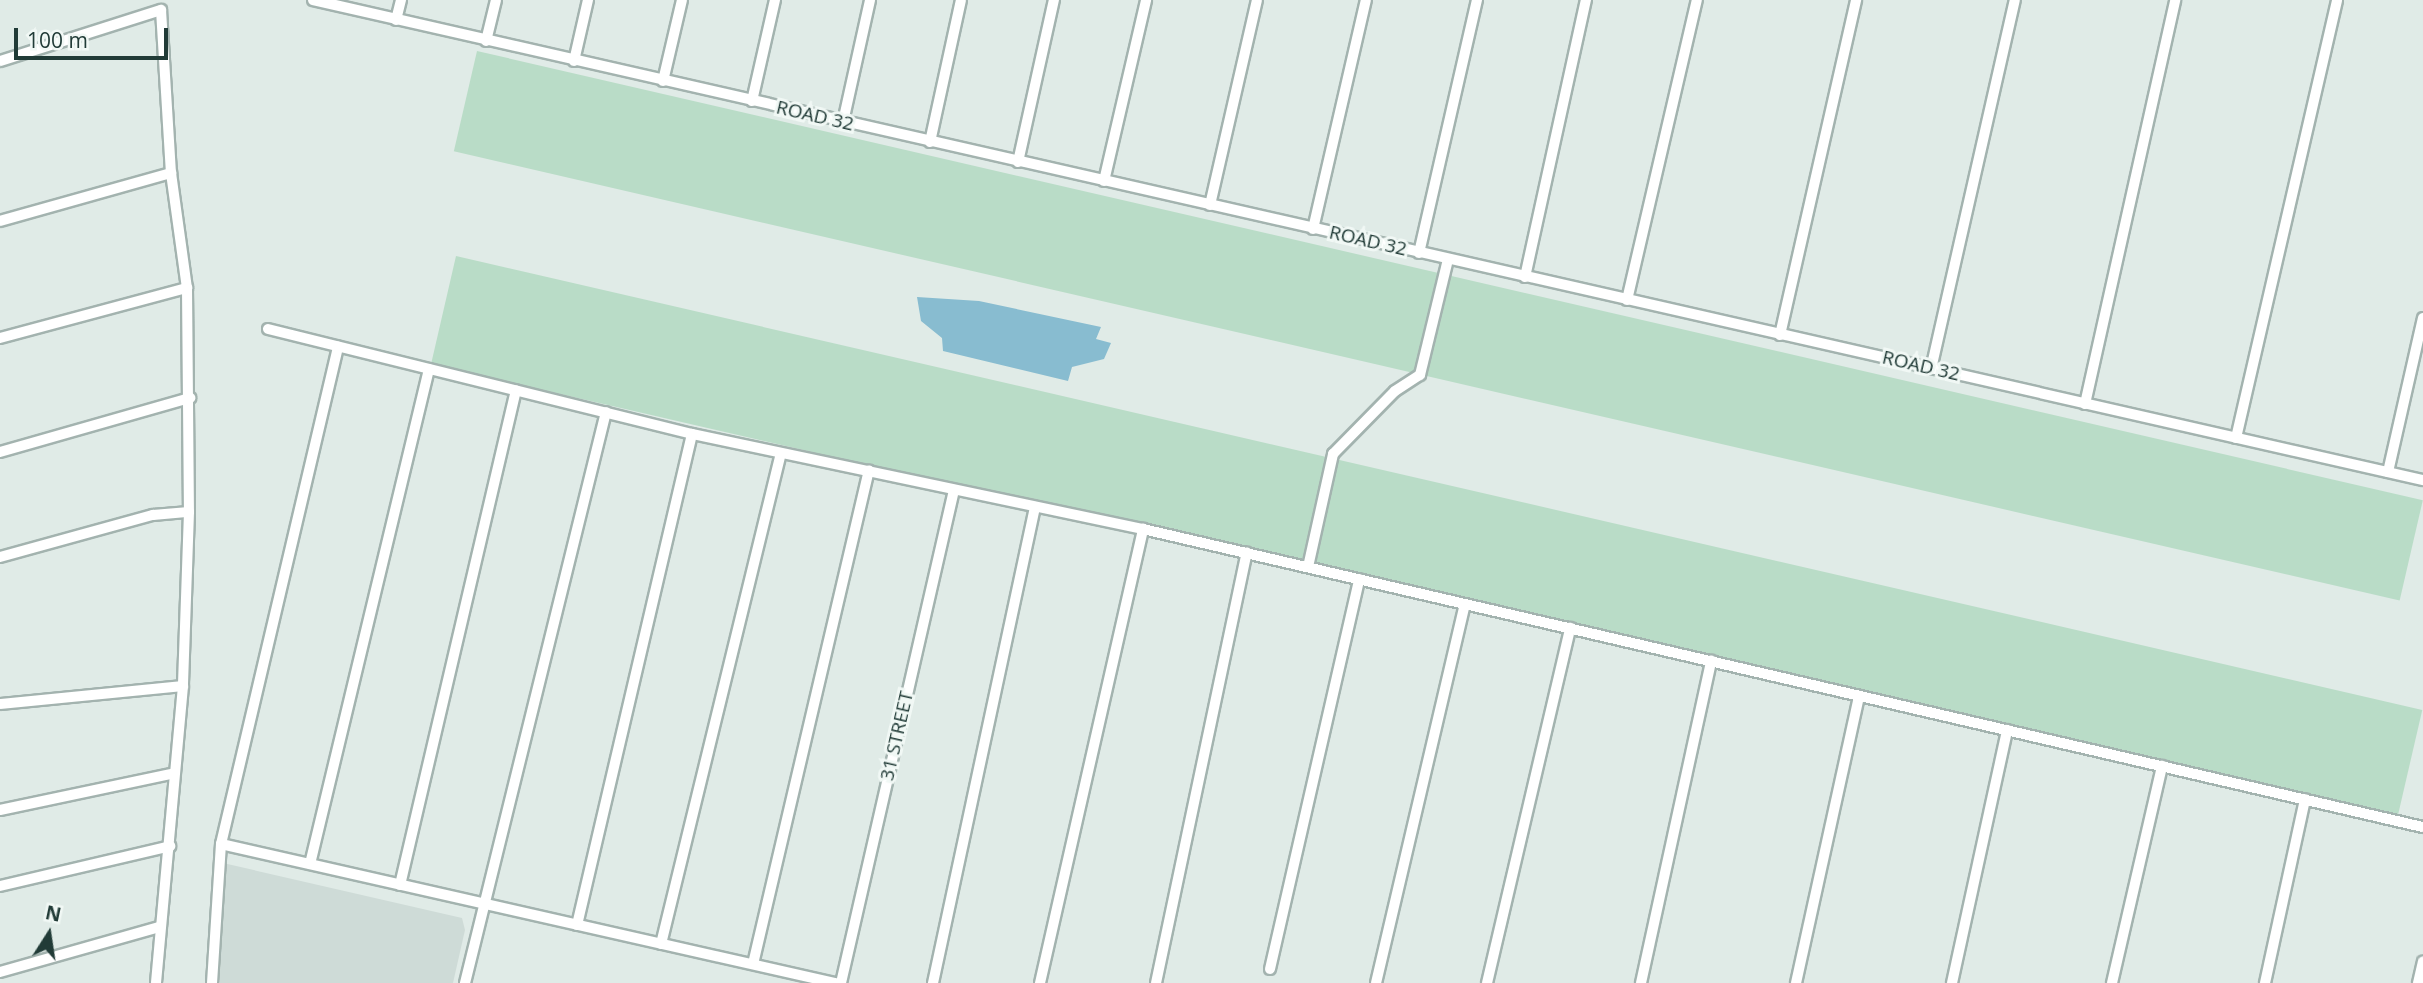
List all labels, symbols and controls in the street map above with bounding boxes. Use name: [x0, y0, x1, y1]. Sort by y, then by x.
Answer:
scale bar: [18, 14, 172, 58]
text: 100 m: [27, 26, 88, 54]
street label: ROAD 32: [774, 96, 856, 136]
street label: ROAD 32: [1327, 221, 1409, 261]
street label: ROAD 32: [1880, 346, 1962, 386]
street label: 31 STREET: [876, 689, 918, 783]
north arrow: [14, 899, 84, 969]
text: N: [43, 899, 64, 928]

